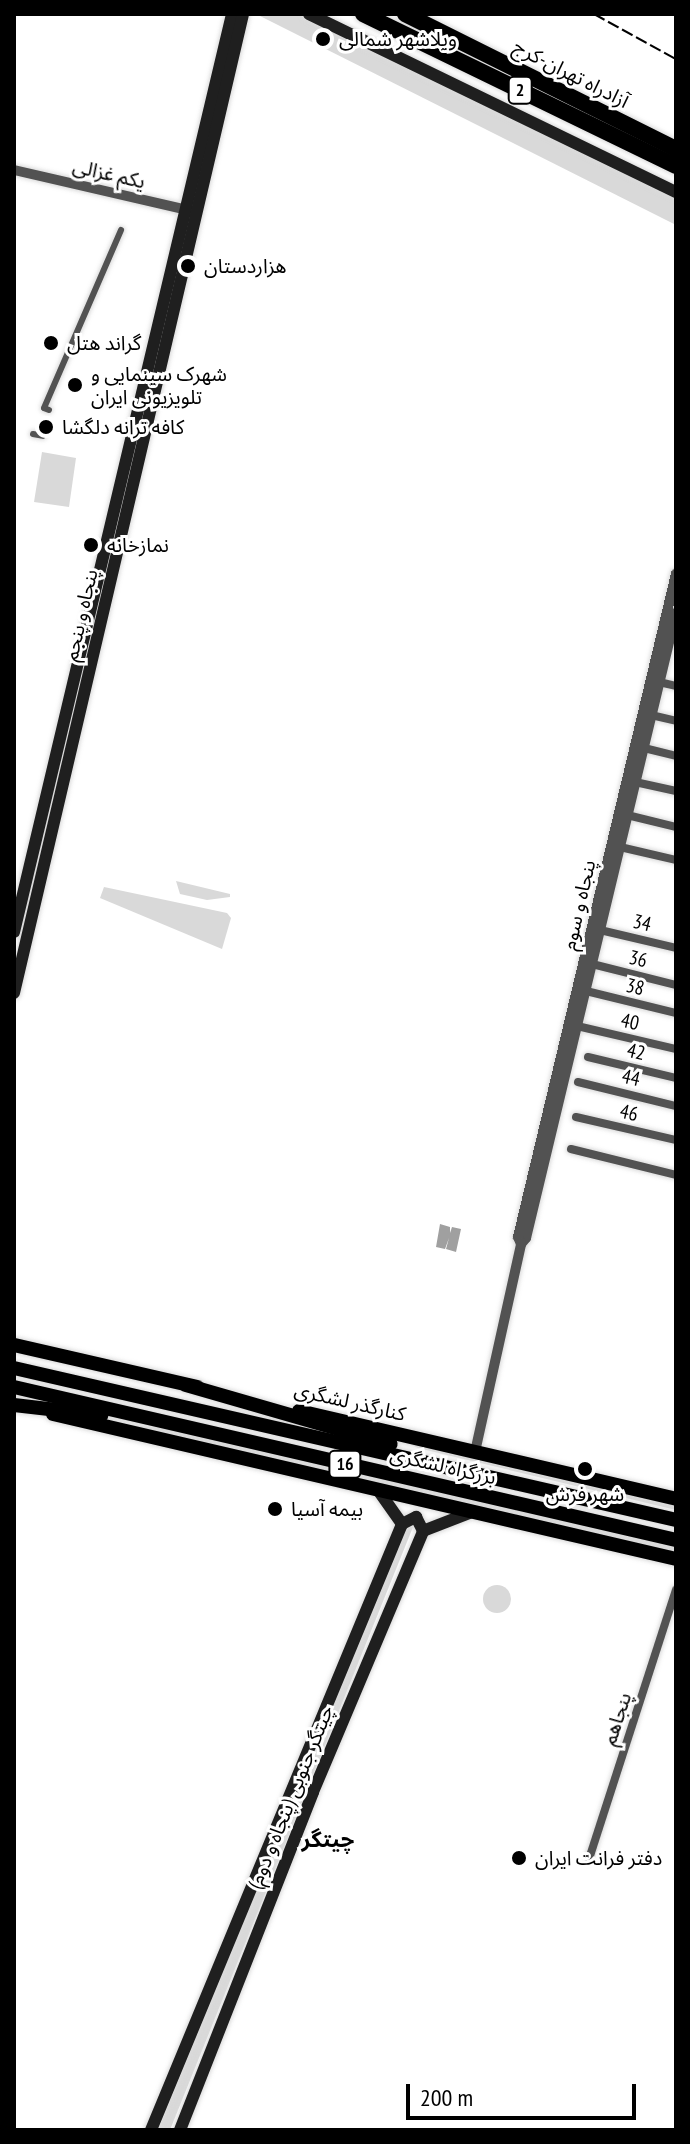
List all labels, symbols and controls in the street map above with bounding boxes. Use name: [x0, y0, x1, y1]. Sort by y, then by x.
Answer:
place label: ویلاشهر شمالی: [339, 27, 457, 51]
marker: ویلاشهر شمالی: [314, 30, 332, 48]
street label: آزادراه تهران-کرج: [509, 35, 633, 113]
road number: 2: [506, 76, 534, 104]
street label: یکم غزالی: [70, 154, 148, 194]
place label: هزاردستان: [204, 254, 287, 278]
marker: هزاردستان: [179, 257, 197, 275]
place label: گراند هتل: [67, 331, 141, 355]
marker: گراند هتل: [42, 334, 60, 352]
place label: شهرک سینمایی و تلویزیونی ایران: [91, 362, 227, 409]
marker: شهرک سینمایی و تلویزیونی ایران: [66, 376, 84, 394]
place label: کافه ترانه دلگشا: [62, 415, 184, 439]
marker: کافه ترانه دلگشا: [37, 418, 55, 436]
place label: نمازخانه: [107, 533, 169, 557]
marker: نمازخانه: [82, 536, 100, 554]
street label: پنجاه و پنجم: [59, 567, 103, 663]
street label: پنجاه و سوم: [557, 858, 601, 952]
street label: 34: [630, 909, 654, 937]
street label: 36: [626, 945, 650, 973]
street label: 38: [623, 973, 647, 1001]
street label: 40: [619, 1008, 641, 1036]
street label: 42: [624, 1038, 648, 1066]
street label: 44: [620, 1064, 642, 1092]
street label: 46: [618, 1099, 640, 1127]
street label: کنارگذر لشگری: [292, 1378, 408, 1426]
street label: بزرگراه لشگری: [388, 1442, 498, 1490]
road number: 16: [327, 1450, 363, 1478]
marker: شهر فرش: [576, 1460, 594, 1478]
place label: شهر فرش: [546, 1482, 624, 1506]
place label: بیمه آسیا: [291, 1497, 363, 1521]
marker: بیمه آسیا: [266, 1500, 284, 1518]
street label: پنجاهم: [597, 1690, 637, 1748]
street label: چیتگر جنوبی (پنجاه و دوم): [243, 1702, 339, 1892]
district label: چیتگر: [302, 1827, 354, 1853]
place label: دفتر فرانت ایران: [535, 1846, 662, 1870]
marker: دفتر فرانت ایران: [510, 1849, 528, 1867]
scale bar: [410, 2068, 640, 2118]
text: 200 m: [420, 2082, 473, 2113]

